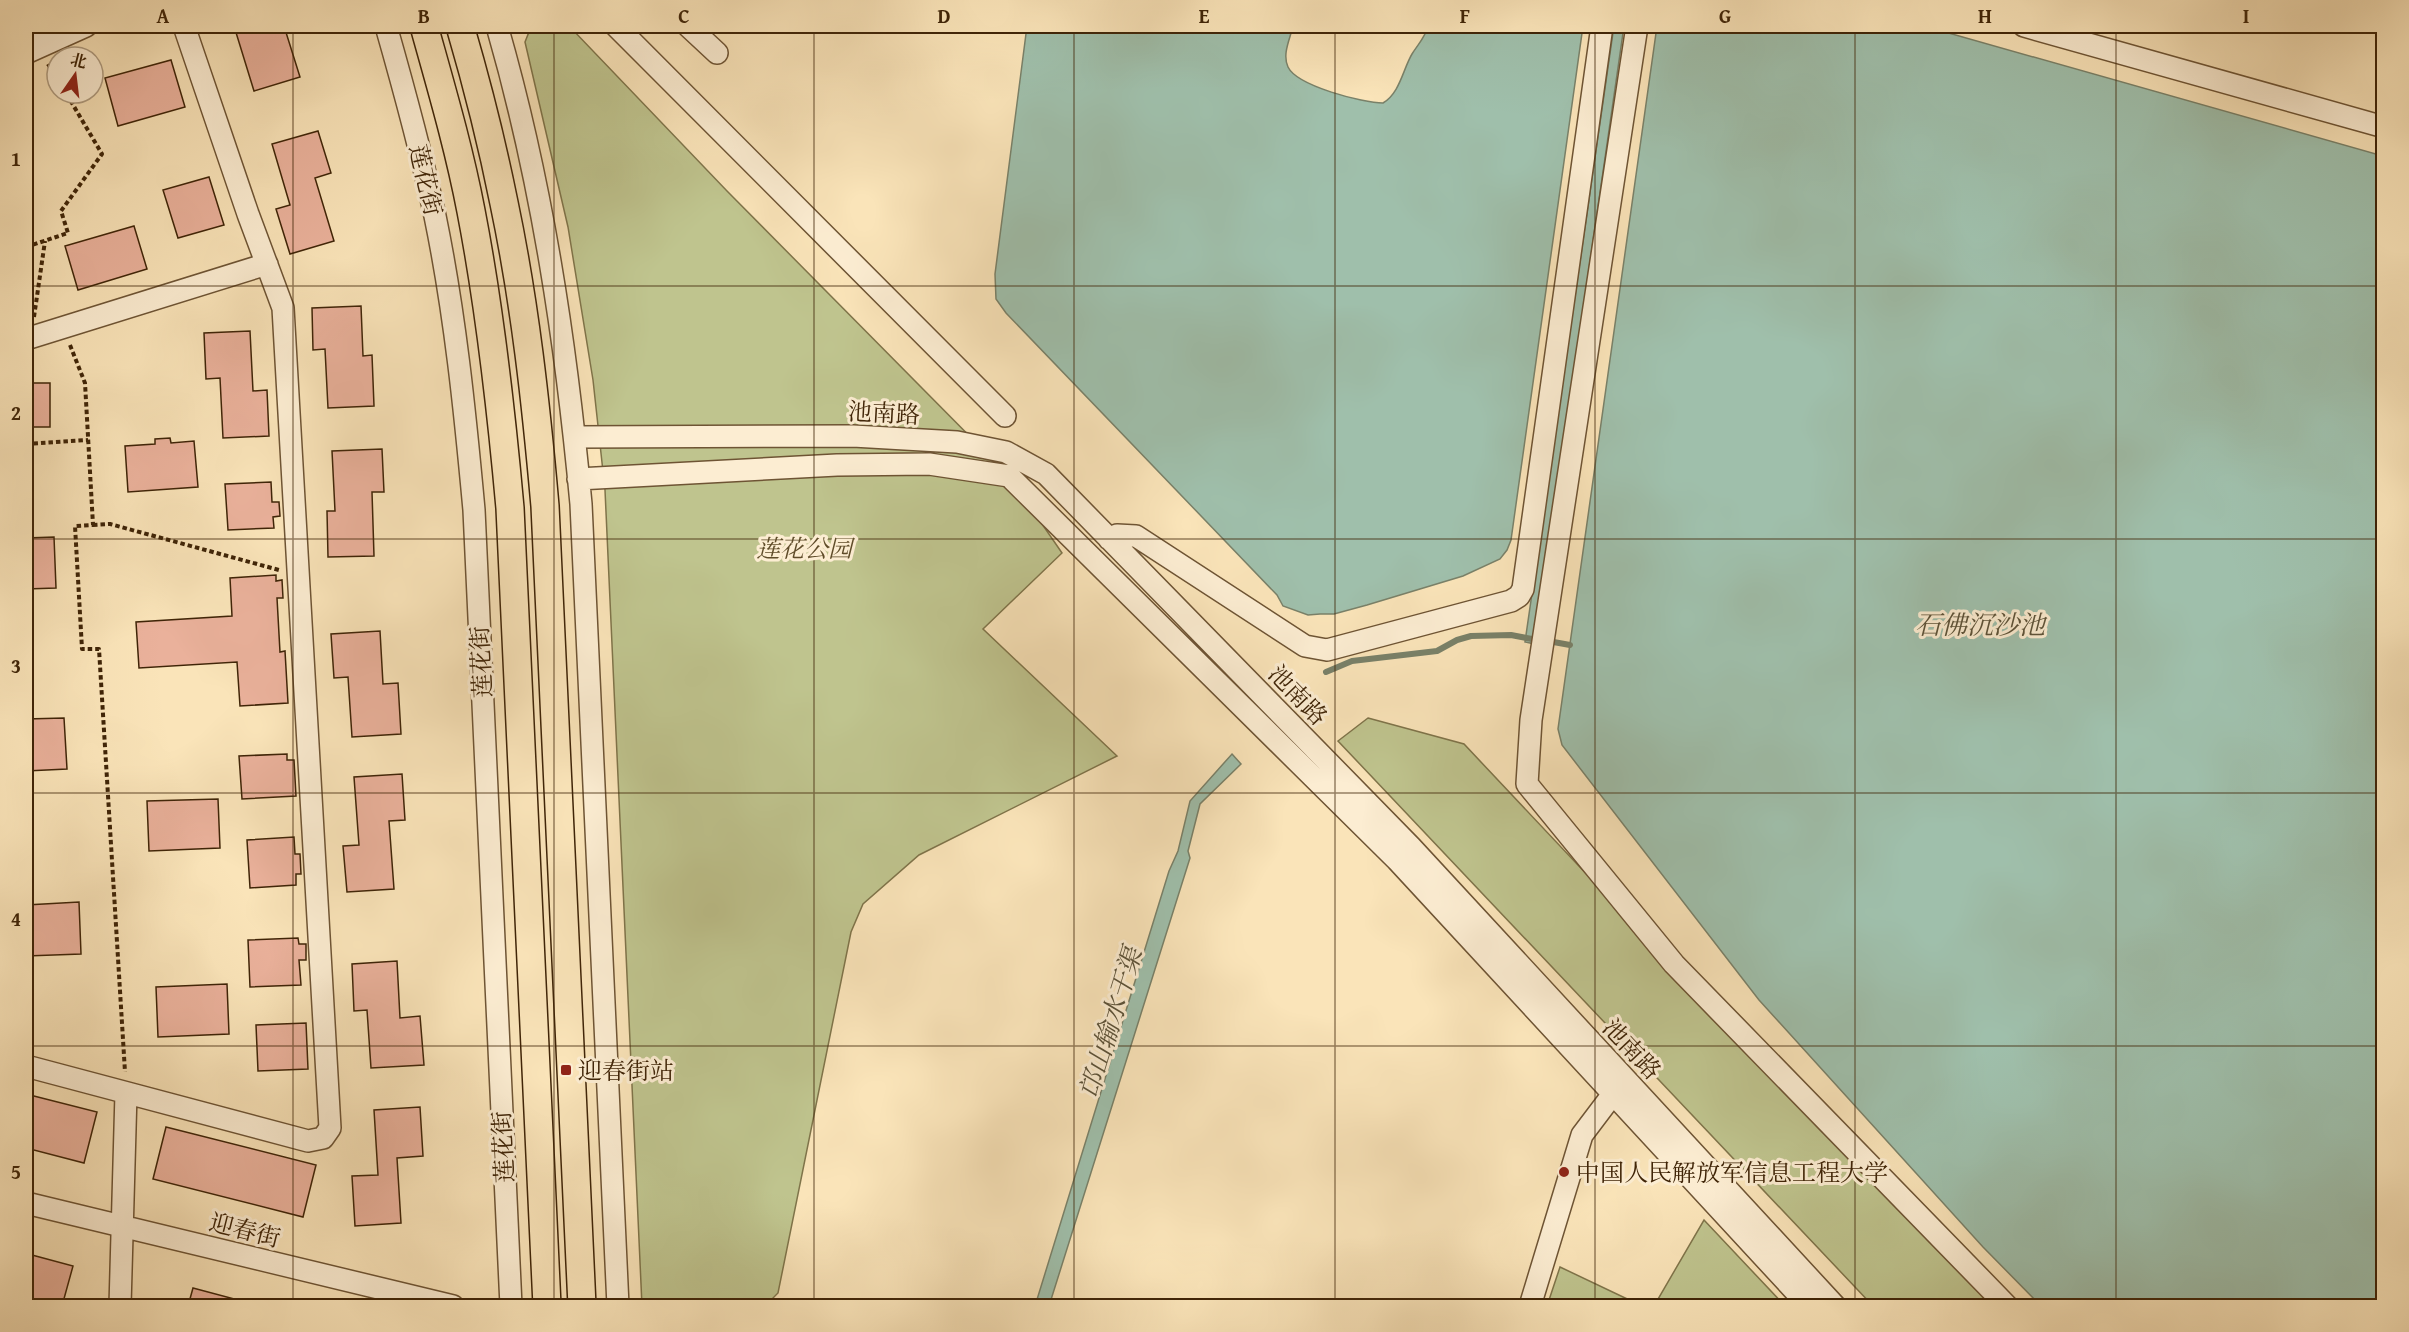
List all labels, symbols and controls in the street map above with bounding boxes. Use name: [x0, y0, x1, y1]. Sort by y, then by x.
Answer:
text: A: [157, 1, 170, 30]
text: B: [418, 1, 430, 30]
text: C: [678, 1, 690, 30]
text: D: [937, 1, 951, 30]
text: E: [1199, 1, 1210, 30]
text: F: [1460, 1, 1470, 30]
text: G: [1719, 1, 1731, 30]
text: H: [1978, 1, 1992, 30]
text: I: [2243, 1, 2249, 30]
north arrow: [45, 45, 105, 105]
text: 北: [68, 47, 89, 74]
street label: 莲花街: [401, 141, 451, 219]
text: 1: [11, 144, 21, 173]
street label: 池南路: [847, 394, 921, 432]
text: 2: [11, 398, 21, 427]
park label: 莲花公园: [756, 531, 856, 566]
water label: 石佛沉沙池: [1915, 605, 2048, 644]
street label: 莲花街: [462, 625, 500, 699]
text: 3: [11, 651, 21, 680]
street label: 池南路: [1260, 657, 1336, 733]
text: 4: [11, 904, 21, 933]
water label: 邙山输水干渠: [1069, 940, 1152, 1103]
street label: 池南路: [1595, 1011, 1669, 1087]
place label: 迎春街站: [578, 1053, 674, 1088]
marker: 迎春街站: [559, 1063, 573, 1077]
street label: 莲花街: [484, 1110, 522, 1184]
place label: 中国人民解放军信息工程大学: [1576, 1155, 1888, 1190]
text: 5: [11, 1157, 21, 1186]
marker: 中国人民解放军信息工程大学: [1557, 1165, 1571, 1179]
street label: 迎春街: [206, 1204, 284, 1256]

